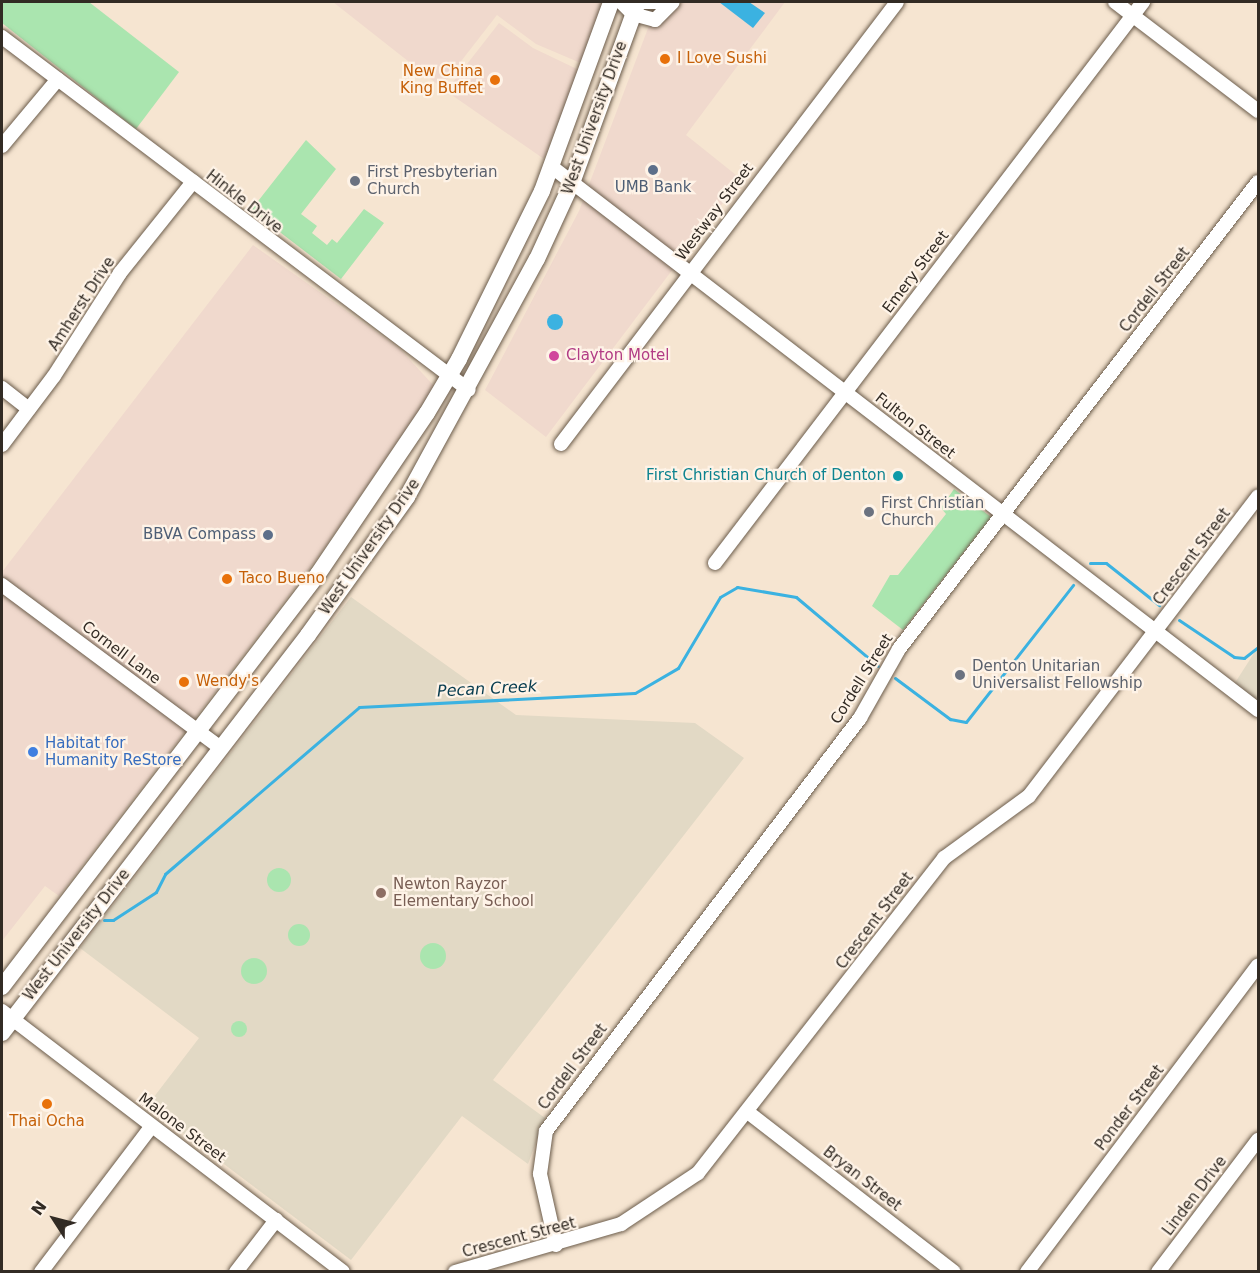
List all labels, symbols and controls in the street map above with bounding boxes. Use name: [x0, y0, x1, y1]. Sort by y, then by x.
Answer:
street label: West University Drive: [559, 39, 631, 197]
place label: I Love Sushi: [677, 50, 767, 68]
marker: I Love Sushi: [658, 52, 672, 66]
place label: New China King Buffet: [400, 62, 483, 97]
marker: New China King Buffet: [488, 73, 502, 87]
street label: Westway Street: [672, 160, 758, 264]
place label: First Presbyterian Church: [367, 163, 498, 198]
marker: UMB Bank: [646, 163, 660, 177]
street label: Hinkle Drive: [202, 167, 286, 237]
marker: First Presbyterian Church: [348, 174, 362, 188]
place label: UMB Bank: [615, 179, 691, 197]
street label: Emery Street: [879, 227, 953, 317]
street label: Cordell Street: [1116, 244, 1194, 336]
street label: Amherst Drive: [45, 254, 119, 354]
place label: Clayton Motel: [566, 347, 669, 365]
marker: Clayton Motel: [547, 349, 561, 363]
street label: Fulton Street: [871, 389, 959, 463]
place label: First Christian Church of Denton: [646, 467, 886, 485]
marker: First Christian Church of Denton: [891, 469, 905, 483]
street label: West University Drive: [316, 475, 424, 619]
place label: First Christian Church: [881, 494, 984, 529]
marker: First Christian Church: [862, 505, 876, 519]
street label: Crescent Street: [1150, 505, 1234, 609]
place label: BBVA Compass: [143, 526, 256, 544]
marker: BBVA Compass: [261, 528, 275, 542]
place label: Taco Bueno: [239, 570, 325, 588]
marker: Taco Bueno: [220, 572, 234, 586]
street label: Cornell Lane: [78, 618, 164, 688]
street label: Cordell Street: [827, 631, 897, 727]
place label: Denton Unitarian Universalist Fellowship: [972, 657, 1143, 692]
marker: Denton Unitarian Universalist Fellowship: [953, 668, 967, 682]
place label: Wendy's: [196, 673, 259, 691]
marker: Wendy's: [177, 675, 191, 689]
water label: Pecan Creek: [437, 677, 537, 701]
place label: Habitat for Humanity ReStore: [45, 734, 181, 769]
marker: Habitat for Humanity ReStore: [26, 745, 40, 759]
street label: West University Drive: [20, 866, 134, 1004]
street label: Crescent Street: [833, 869, 917, 973]
place label: Newton Rayzor Elementary School: [393, 875, 534, 910]
marker: Newton Rayzor Elementary School: [374, 886, 388, 900]
street label: Cordell Street: [535, 1020, 611, 1114]
street label: Ponder Street: [1092, 1062, 1168, 1154]
street label: Malone Street: [135, 1089, 229, 1167]
marker: Thai Ocha: [40, 1097, 54, 1111]
place label: Thai Ocha: [9, 1113, 85, 1131]
street label: Bryan Street: [819, 1143, 905, 1215]
street label: Linden Drive: [1159, 1153, 1231, 1239]
north arrow: [24, 1189, 84, 1249]
text: N: [27, 1197, 51, 1219]
street label: Crescent Street: [460, 1214, 578, 1262]

